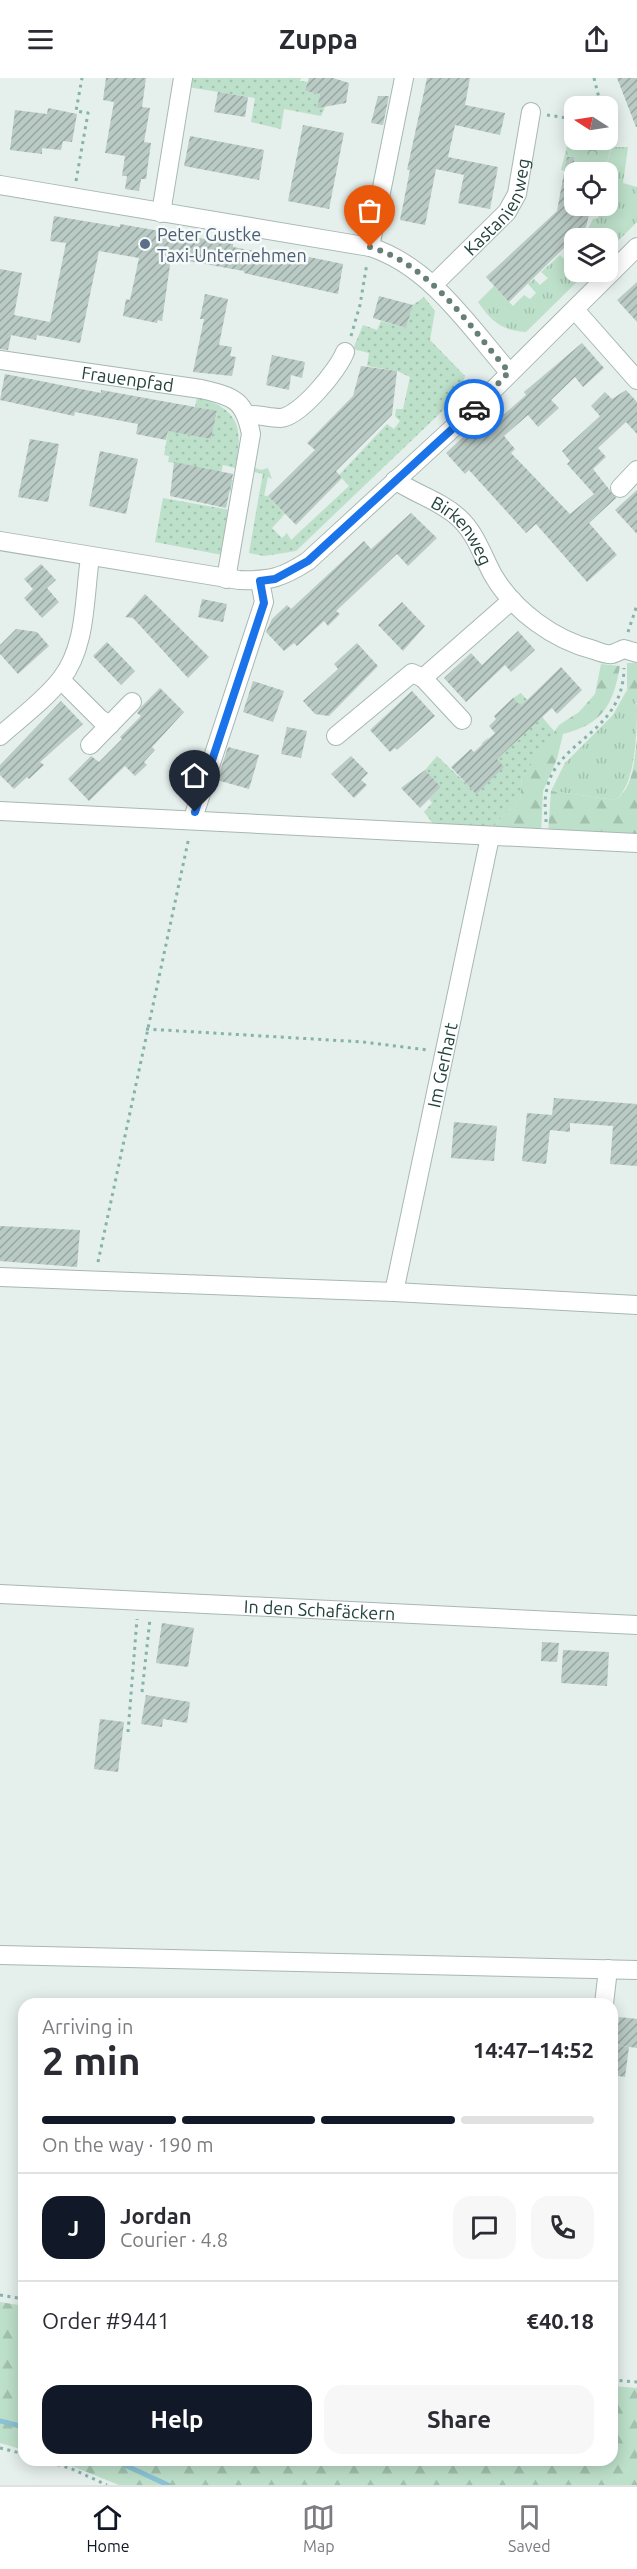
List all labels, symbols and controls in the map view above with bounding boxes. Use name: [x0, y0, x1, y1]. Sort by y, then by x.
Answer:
icon: menu: [24, 23, 57, 56]
icon: share: [580, 23, 613, 56]
text: Zuppa: [279, 24, 358, 54]
north arrow: [564, 96, 618, 150]
map controls: [564, 96, 618, 282]
street label: Kastanienweg: [460, 157, 533, 259]
button: locate: [564, 162, 618, 216]
pin: [344, 185, 395, 247]
icon: bag: [353, 194, 386, 227]
place label: Peter Gustke Taxi-Unternehmen: [157, 224, 307, 265]
button: layers: [564, 228, 618, 282]
marker: Peter Gustke Taxi-Unternehmen: [138, 237, 152, 251]
street label: Frauenpfad: [80, 362, 175, 395]
courier: [444, 379, 504, 439]
icon: car: [458, 393, 491, 426]
street label: Birkenweg: [428, 492, 496, 568]
pin: [169, 750, 220, 812]
icon: home: [178, 759, 211, 792]
street label: Im Gerhart: [423, 1021, 461, 1109]
street label: In den Schafäckern: [243, 1596, 396, 1623]
text: Arriving in: [42, 2015, 133, 2038]
text: 14:47–14:52: [473, 2037, 594, 2062]
text: 2 min: [42, 2039, 141, 2082]
text: On the way · 190 m: [42, 2133, 214, 2156]
button: chat: [453, 2196, 516, 2259]
button: phone: [531, 2196, 594, 2259]
text: Jordan: [120, 2203, 192, 2228]
text: J: [68, 2215, 79, 2240]
text: Courier · 4.8: [120, 2228, 228, 2251]
text: Order #9441: [42, 2308, 170, 2333]
text: €40.18: [527, 2308, 594, 2333]
button: Help: [42, 2385, 312, 2454]
button: Share: [324, 2385, 594, 2454]
tab: Home: [86, 2501, 130, 2555]
tab: Map: [302, 2501, 335, 2555]
tab: Saved: [508, 2501, 551, 2555]

